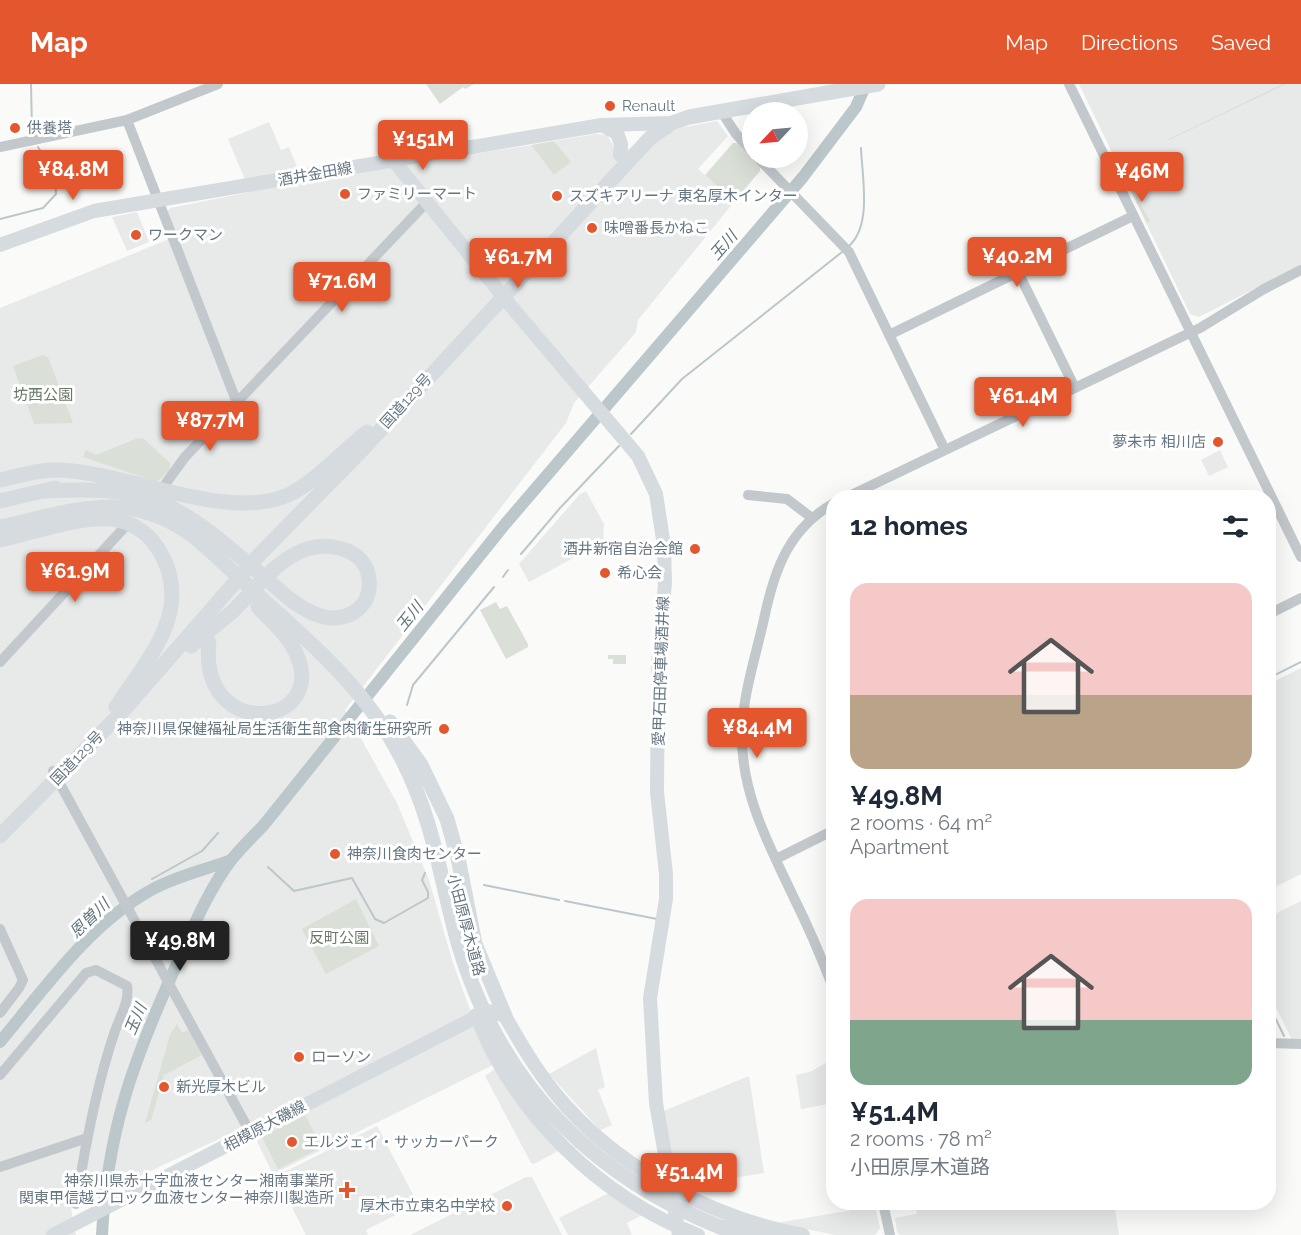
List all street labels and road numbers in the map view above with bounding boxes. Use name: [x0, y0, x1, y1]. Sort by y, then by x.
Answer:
street label: 酒井金田線: [276, 159, 354, 189]
street label: 国道129号: [377, 370, 435, 432]
street label: 愛甲石田停車場酒井線: [649, 596, 673, 746]
street label: 国道129号: [47, 727, 107, 789]
street label: 小田原厚木道路: [444, 872, 488, 978]
street label: 相模原大磯線: [221, 1097, 309, 1155]

